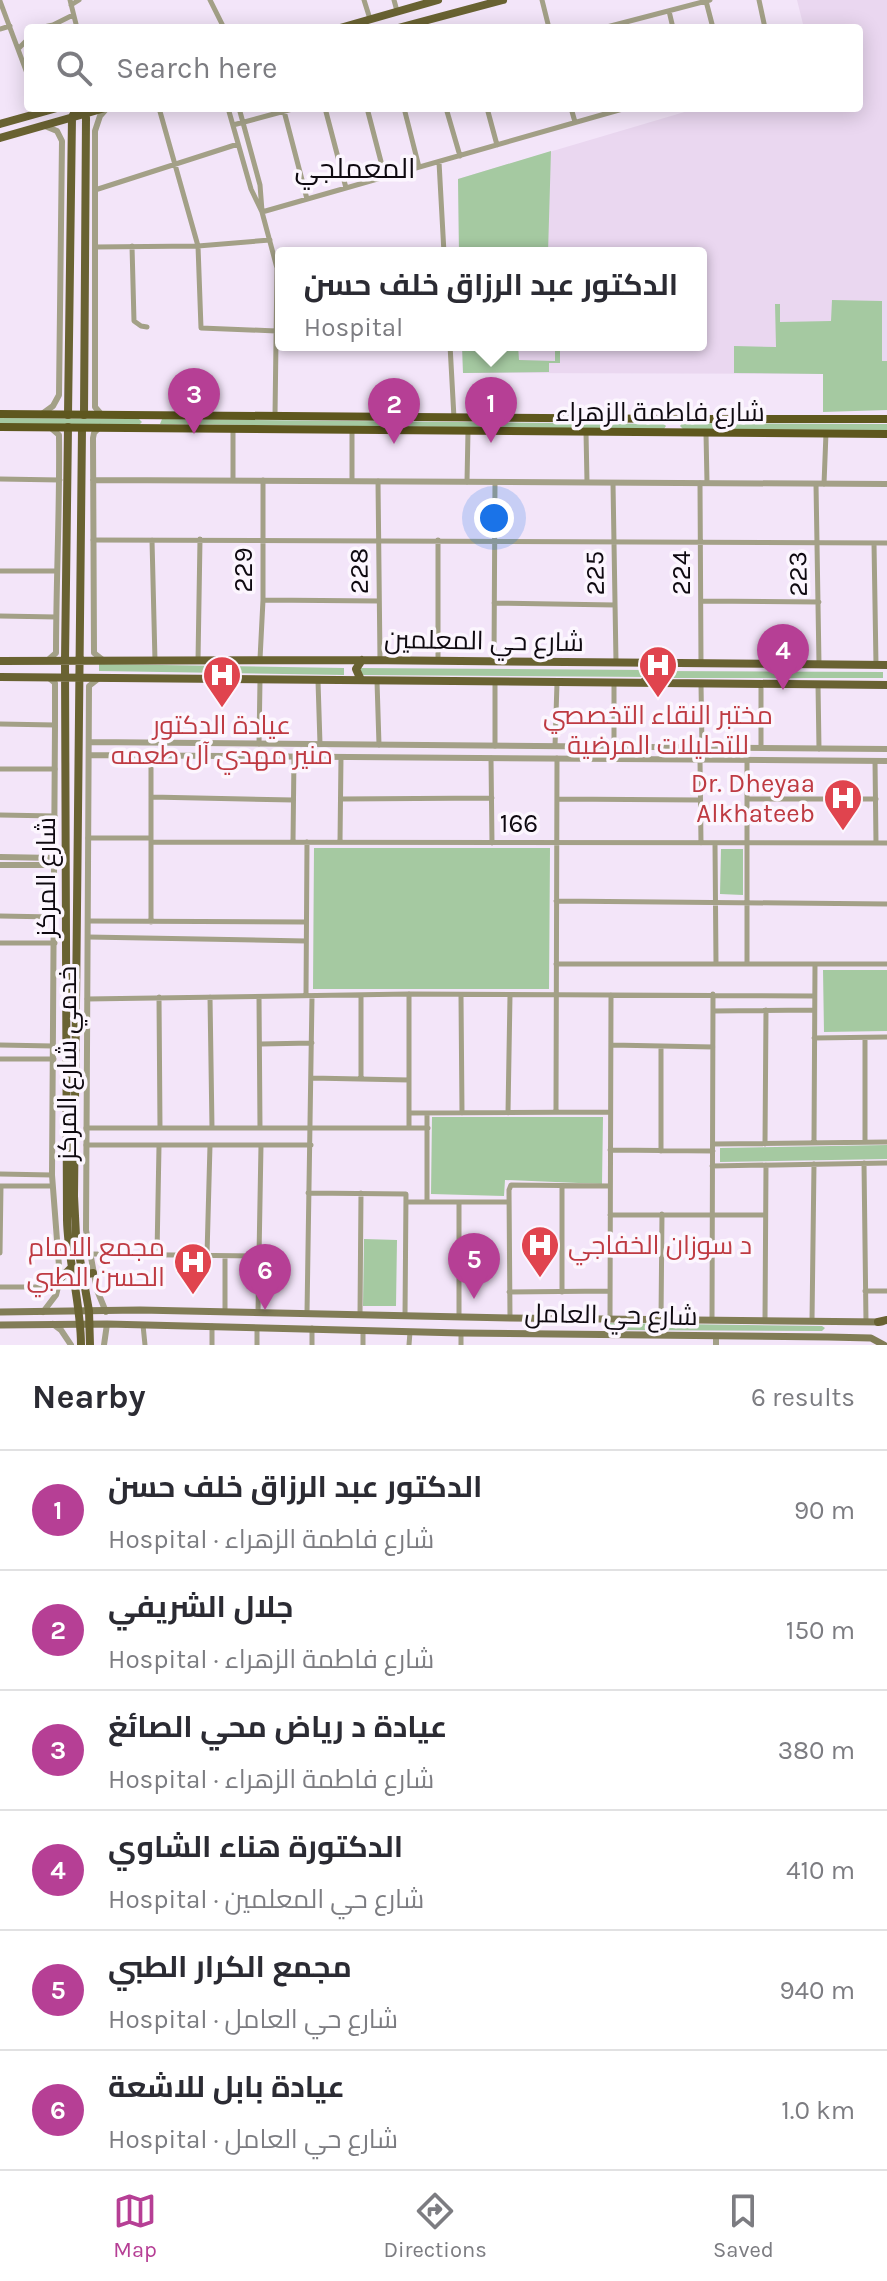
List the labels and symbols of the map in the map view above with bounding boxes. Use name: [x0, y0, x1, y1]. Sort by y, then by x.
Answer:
district label: المعملجي: [294, 152, 416, 190]
pin: 3: [168, 368, 220, 434]
pin: 1: [465, 377, 517, 443]
pin: 2: [368, 378, 420, 444]
street label: شارع فاطمة الزهراء: [555, 397, 765, 429]
your location: [474, 498, 514, 538]
street label: 229: [228, 547, 259, 593]
street label: 228: [343, 548, 375, 594]
street label: 225: [579, 550, 611, 596]
street label: 224: [666, 551, 697, 595]
street label: 223: [782, 551, 814, 597]
street label: شارع حي المعلمين: [384, 624, 584, 663]
pin: 4: [757, 624, 809, 690]
hospital icon: مختبر النقاء التخصصي للتحليلات المرضية: [637, 644, 679, 699]
hospital icon: عيادة الدكتور منير مهدي آل طعمه: [201, 654, 243, 709]
place label: مختبر النقاء التخصصي للتحليلات المرضية: [543, 700, 773, 761]
place label: عيادة الدكتور منير مهدي آل طعمه: [111, 710, 333, 775]
place label: Dr. Dheyaa Alkhateeb: [691, 768, 815, 829]
hospital icon: Dr. Dheyaa Alkhateeb: [822, 777, 864, 832]
street label: 166: [500, 808, 538, 839]
street label: شارع المركز: [31, 817, 63, 939]
street label: خدمي شارع المركز: [52, 966, 88, 1162]
hospital icon: د سوزان الخفاجي: [519, 1224, 561, 1279]
place label: د سوزان الخفاجي: [568, 1230, 752, 1266]
place label: مجمع الامام الحسن الطبي: [26, 1232, 165, 1298]
pin: 5: [448, 1233, 500, 1299]
hospital icon: مجمع الامام الحسن الطبي: [172, 1241, 214, 1296]
pin: 6: [239, 1244, 291, 1310]
street label: شارع حي العامل: [524, 1298, 698, 1337]

